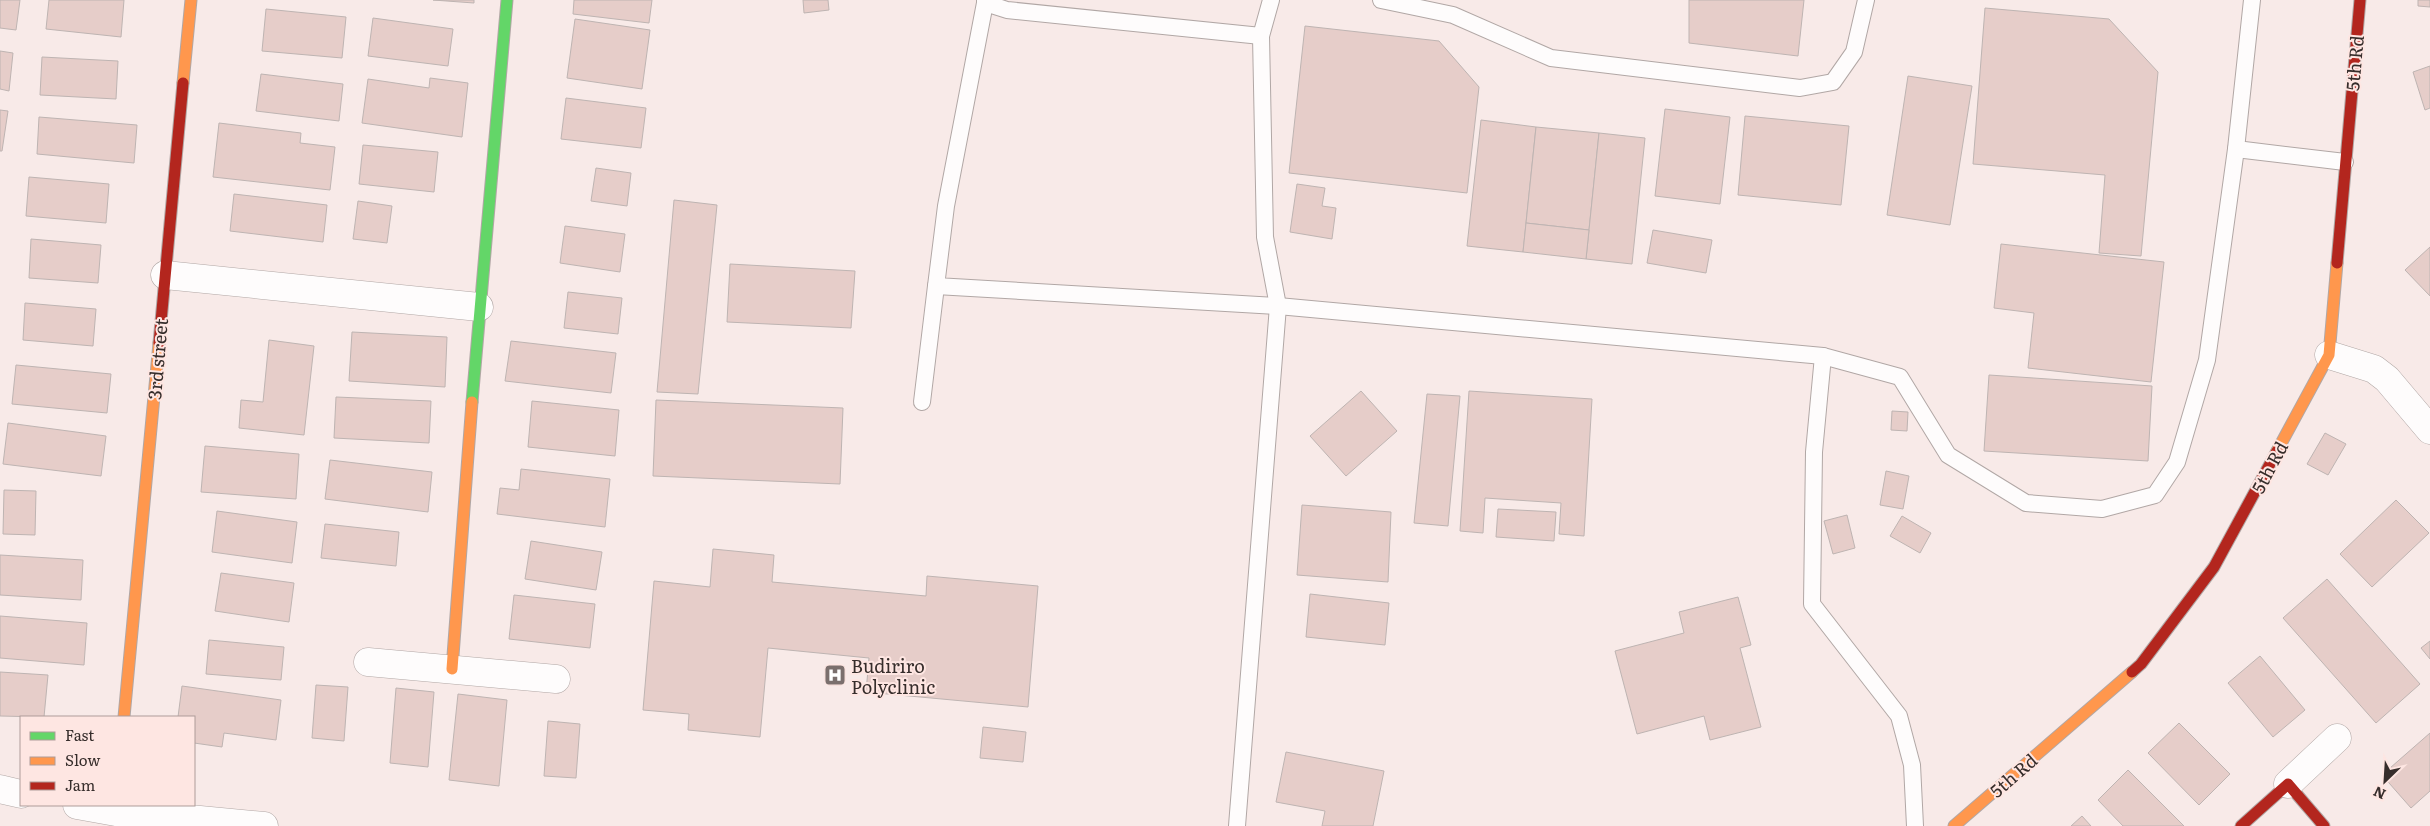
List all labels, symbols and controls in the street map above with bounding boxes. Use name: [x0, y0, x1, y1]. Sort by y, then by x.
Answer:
street label: 5th Rd: [2338, 34, 2370, 92]
street label: 3rd street: [140, 316, 174, 401]
street label: 5th Rd: [2244, 436, 2294, 498]
place label: Budiriro Polyclinic: [851, 652, 935, 700]
hospital icon: Budiriro Polyclinic: [823, 663, 847, 687]
legend: [20, 716, 195, 806]
text: Fast: [65, 723, 94, 746]
street label: 5th Rd: [1983, 747, 2043, 803]
text: Slow: [65, 748, 100, 771]
north arrow: [2360, 756, 2410, 806]
text: Jam: [65, 773, 96, 796]
text: N: [2369, 782, 2389, 805]

